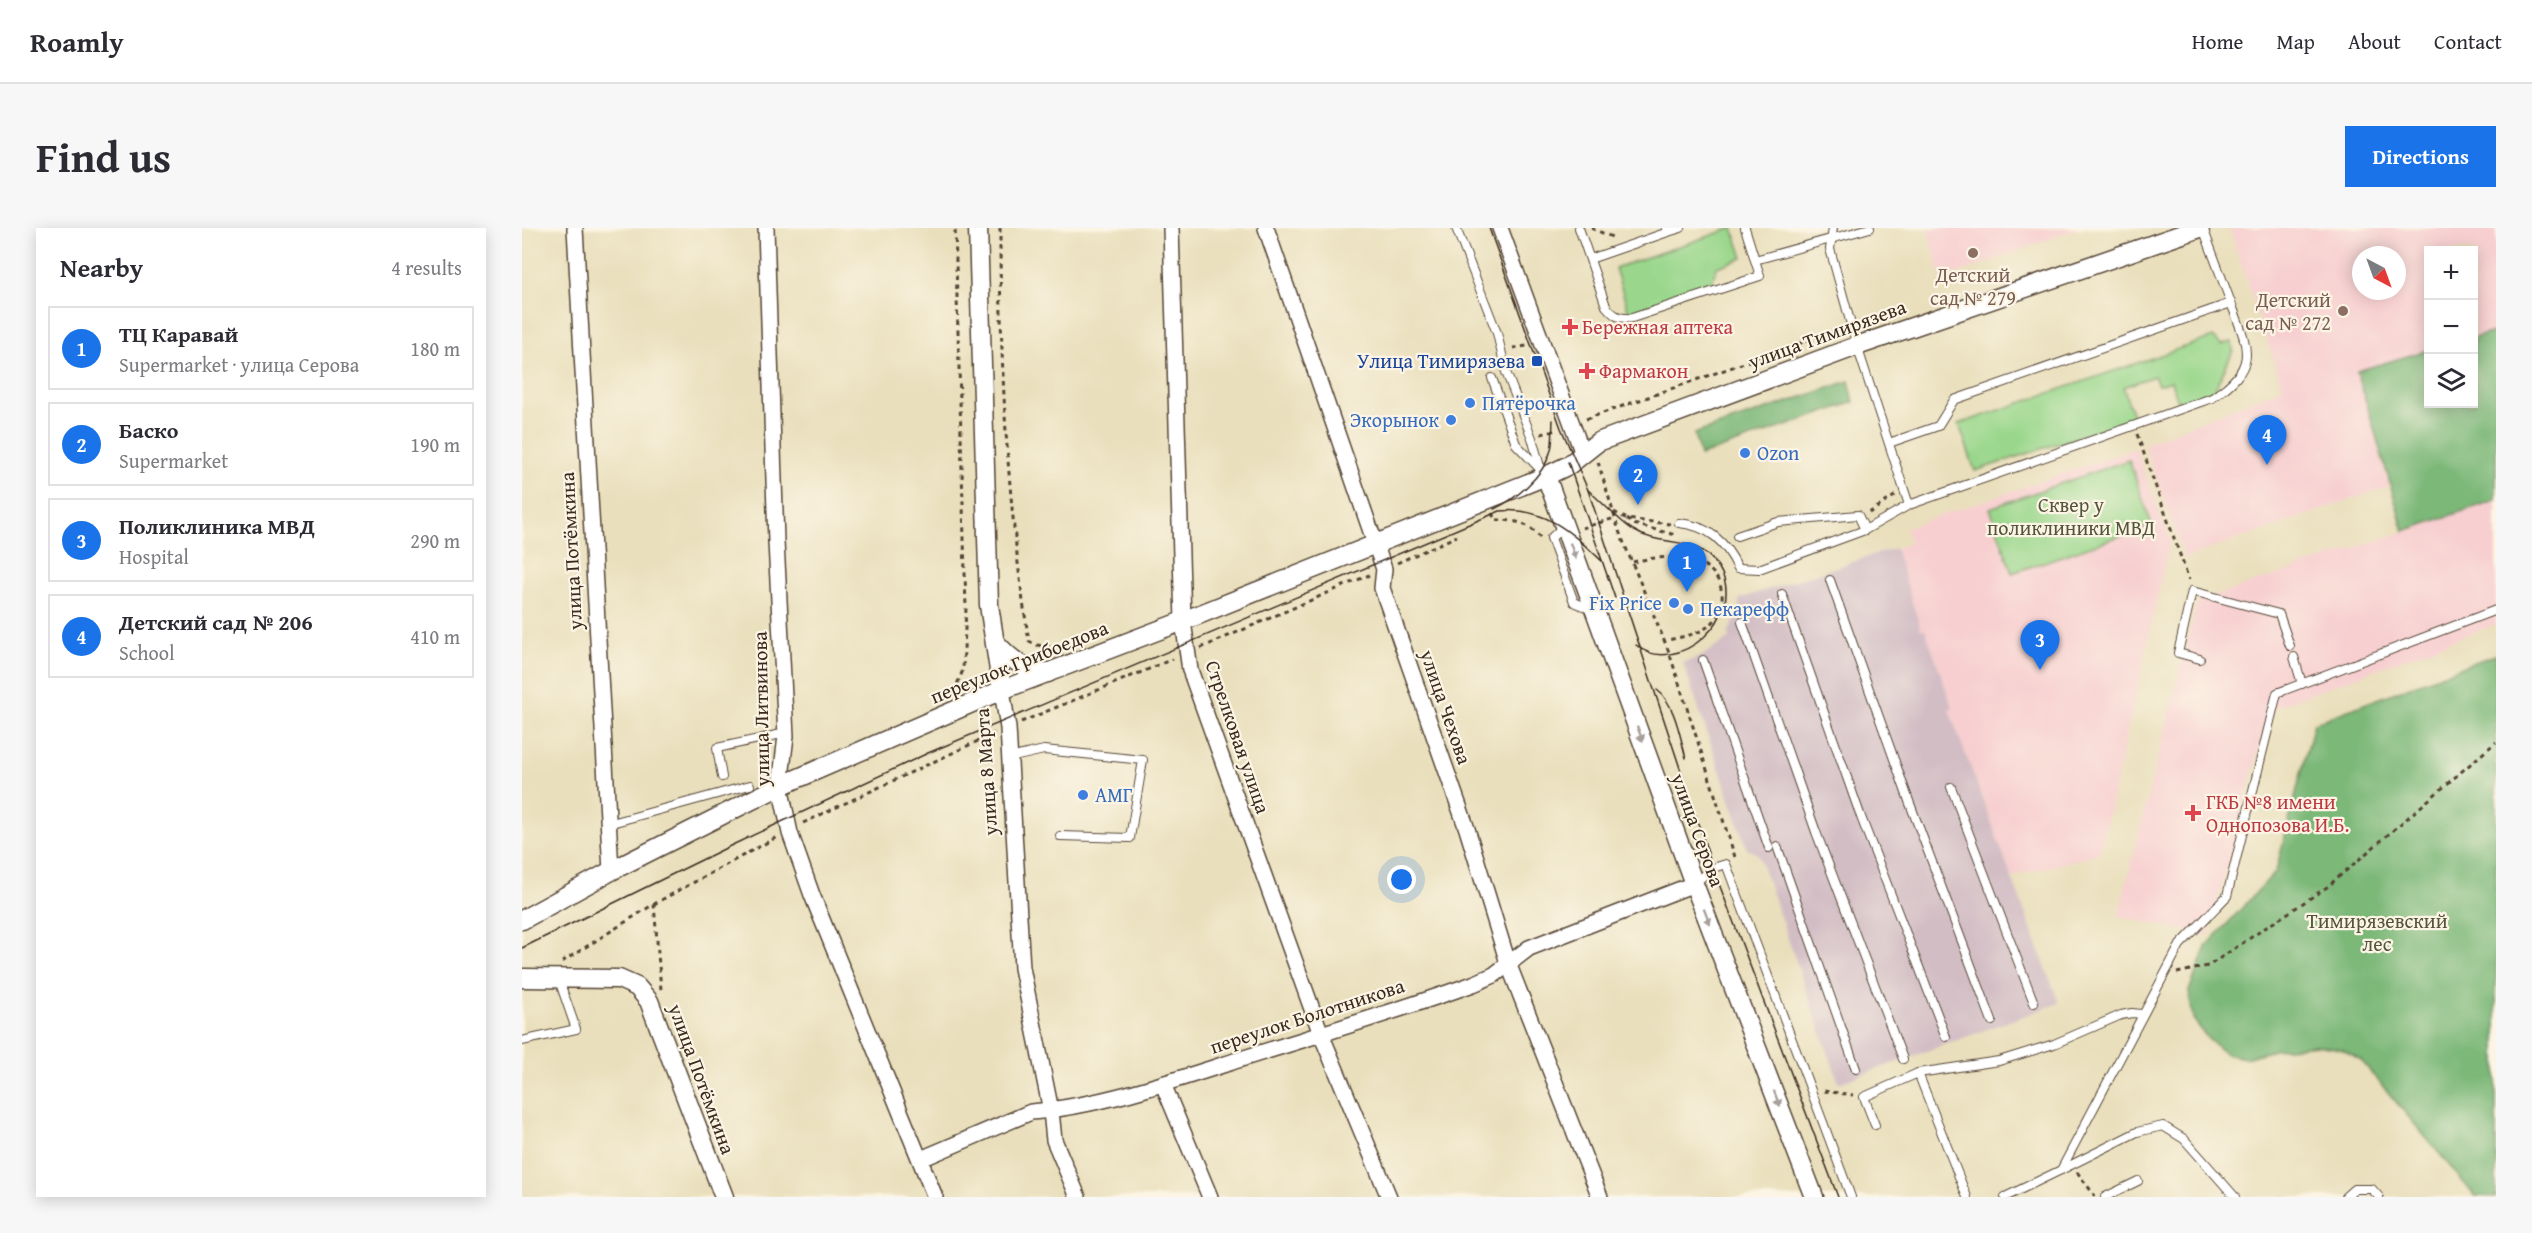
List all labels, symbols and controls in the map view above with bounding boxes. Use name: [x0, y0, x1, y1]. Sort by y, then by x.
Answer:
text: Roamly: [30, 21, 124, 62]
text: Home: [2192, 26, 2243, 57]
text: Map: [2276, 26, 2315, 57]
text: About: [2348, 26, 2401, 57]
text: Contact: [2434, 26, 2502, 57]
text: Find us: [36, 126, 171, 187]
button: Directions: [2345, 126, 2496, 187]
marker: Детский сад № 279: [1966, 246, 1980, 260]
north arrow: [2352, 246, 2406, 300]
map controls: [2424, 246, 2478, 408]
button: +: [2424, 246, 2478, 300]
text: Nearby: [60, 248, 143, 287]
text: 4 results: [391, 253, 462, 282]
place label: Детский сад № 279: [1930, 260, 2016, 312]
place label: Детский сад № 272: [2245, 285, 2331, 337]
street label: улица Тимирязева: [1743, 291, 1910, 376]
button: −: [2424, 300, 2478, 354]
marker: Детский сад № 272: [2336, 304, 2350, 318]
place label: Бережная аптека: [1582, 312, 1734, 341]
text: ТЦ Каравай: [119, 318, 238, 350]
marker: Бережная аптека: [1563, 320, 1577, 334]
text: 1: [76, 334, 87, 363]
text: 180 m: [410, 334, 460, 363]
place label: Улица Тимирязева: [1357, 346, 1525, 375]
text: Supermarket · улица Серова: [119, 350, 359, 379]
marker: Улица Тимирязева: [1530, 354, 1544, 368]
button: layers: [2424, 354, 2478, 408]
place label: Фармакон: [1599, 356, 1689, 385]
marker: Фармакон: [1580, 364, 1594, 378]
place label: Пятёрочка: [1482, 388, 1576, 417]
marker: Пятёрочка: [1463, 396, 1477, 410]
place label: Экорынок: [1350, 405, 1440, 434]
marker: Экорынок: [1444, 413, 1458, 427]
text: Баско: [119, 414, 178, 446]
pin: 4: [2248, 416, 2286, 465]
text: 2: [76, 430, 87, 459]
text: 190 m: [410, 430, 460, 459]
place label: Ozon: [1757, 438, 1799, 467]
text: Supermarket: [119, 446, 228, 475]
marker: Ozon: [1738, 446, 1752, 460]
pin: 2: [1618, 456, 1658, 505]
street label: улица Потёмкина: [552, 471, 589, 632]
park label: Сквер у поликлиники МВД: [1987, 490, 2155, 542]
text: Поликлиника МВД: [119, 510, 315, 542]
text: 3: [76, 526, 87, 555]
text: 290 m: [410, 526, 460, 555]
text: Hospital: [119, 542, 189, 571]
one-way arrow: [1569, 542, 1579, 560]
pin: 1: [1668, 542, 1706, 592]
place label: Fix Price: [1589, 588, 1662, 617]
place label: Пекарефф: [1700, 594, 1789, 623]
marker: Fix Price: [1667, 596, 1681, 610]
marker: Пекарефф: [1681, 602, 1695, 616]
text: Детский сад № 206: [119, 606, 313, 638]
street label: переулок Грибоедова: [925, 612, 1113, 711]
pin: 3: [2020, 620, 2060, 670]
text: 4: [76, 622, 87, 651]
text: 410 m: [410, 622, 460, 651]
street label: улица Литвинова: [745, 631, 776, 788]
text: School: [119, 638, 175, 667]
street label: улица Чехова: [1413, 645, 1480, 769]
street label: Стрелковая улица: [1199, 656, 1278, 818]
street label: улица 8 Марта: [967, 707, 1004, 838]
one-way arrow: [1635, 725, 1645, 743]
street label: улица Серова: [1664, 768, 1733, 891]
place label: АМГ: [1095, 780, 1133, 809]
place label: ГКБ №8 имени Однопозова И.Б.: [2206, 787, 2349, 839]
marker: АМГ: [1076, 788, 1090, 802]
marker: ГКБ №8 имени Однопозова И.Б.: [2184, 804, 2202, 822]
your location: [1387, 865, 1416, 894]
park label: Тимирязевский лес: [2306, 906, 2448, 958]
one-way arrow: [1702, 908, 1712, 926]
street label: переулок Болотникова: [1206, 970, 1408, 1061]
street label: улица Потёмкина: [661, 999, 743, 1159]
one-way arrow: [1772, 1090, 1782, 1108]

